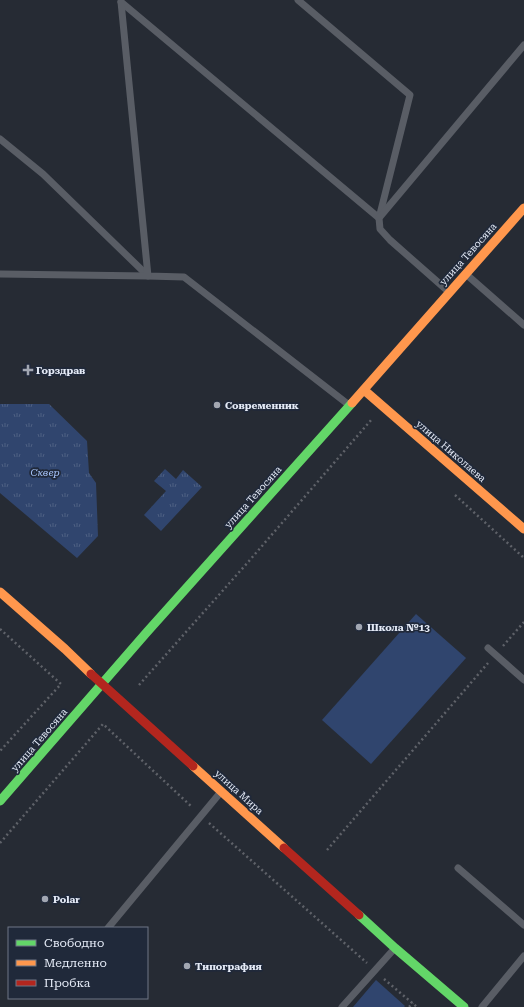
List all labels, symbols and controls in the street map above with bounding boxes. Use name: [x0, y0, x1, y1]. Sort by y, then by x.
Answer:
street label: улица Тевосяна: [437, 220, 499, 287]
marker: Горздрав: [23, 365, 33, 375]
place label: Горздрав: [36, 365, 85, 376]
marker: Современник: [212, 400, 222, 410]
place label: Современник: [225, 400, 299, 411]
street label: улица Николаева: [414, 418, 488, 485]
street label: улица Тевосяна: [222, 463, 284, 530]
park label: Сквер: [30, 467, 60, 478]
marker: Школа №13: [354, 622, 364, 632]
place label: Школа №13: [367, 622, 430, 633]
street label: улица Тевосяна: [9, 706, 70, 774]
street label: улица Мира: [213, 767, 266, 817]
marker: Polar: [40, 894, 50, 904]
place label: Polar: [53, 894, 80, 905]
legend: [8, 927, 148, 999]
text: Свободно: [44, 936, 104, 950]
text: Медленно: [44, 956, 107, 970]
marker: Типография: [182, 961, 192, 971]
place label: Типография: [195, 961, 263, 972]
text: Пробка: [44, 976, 91, 990]

